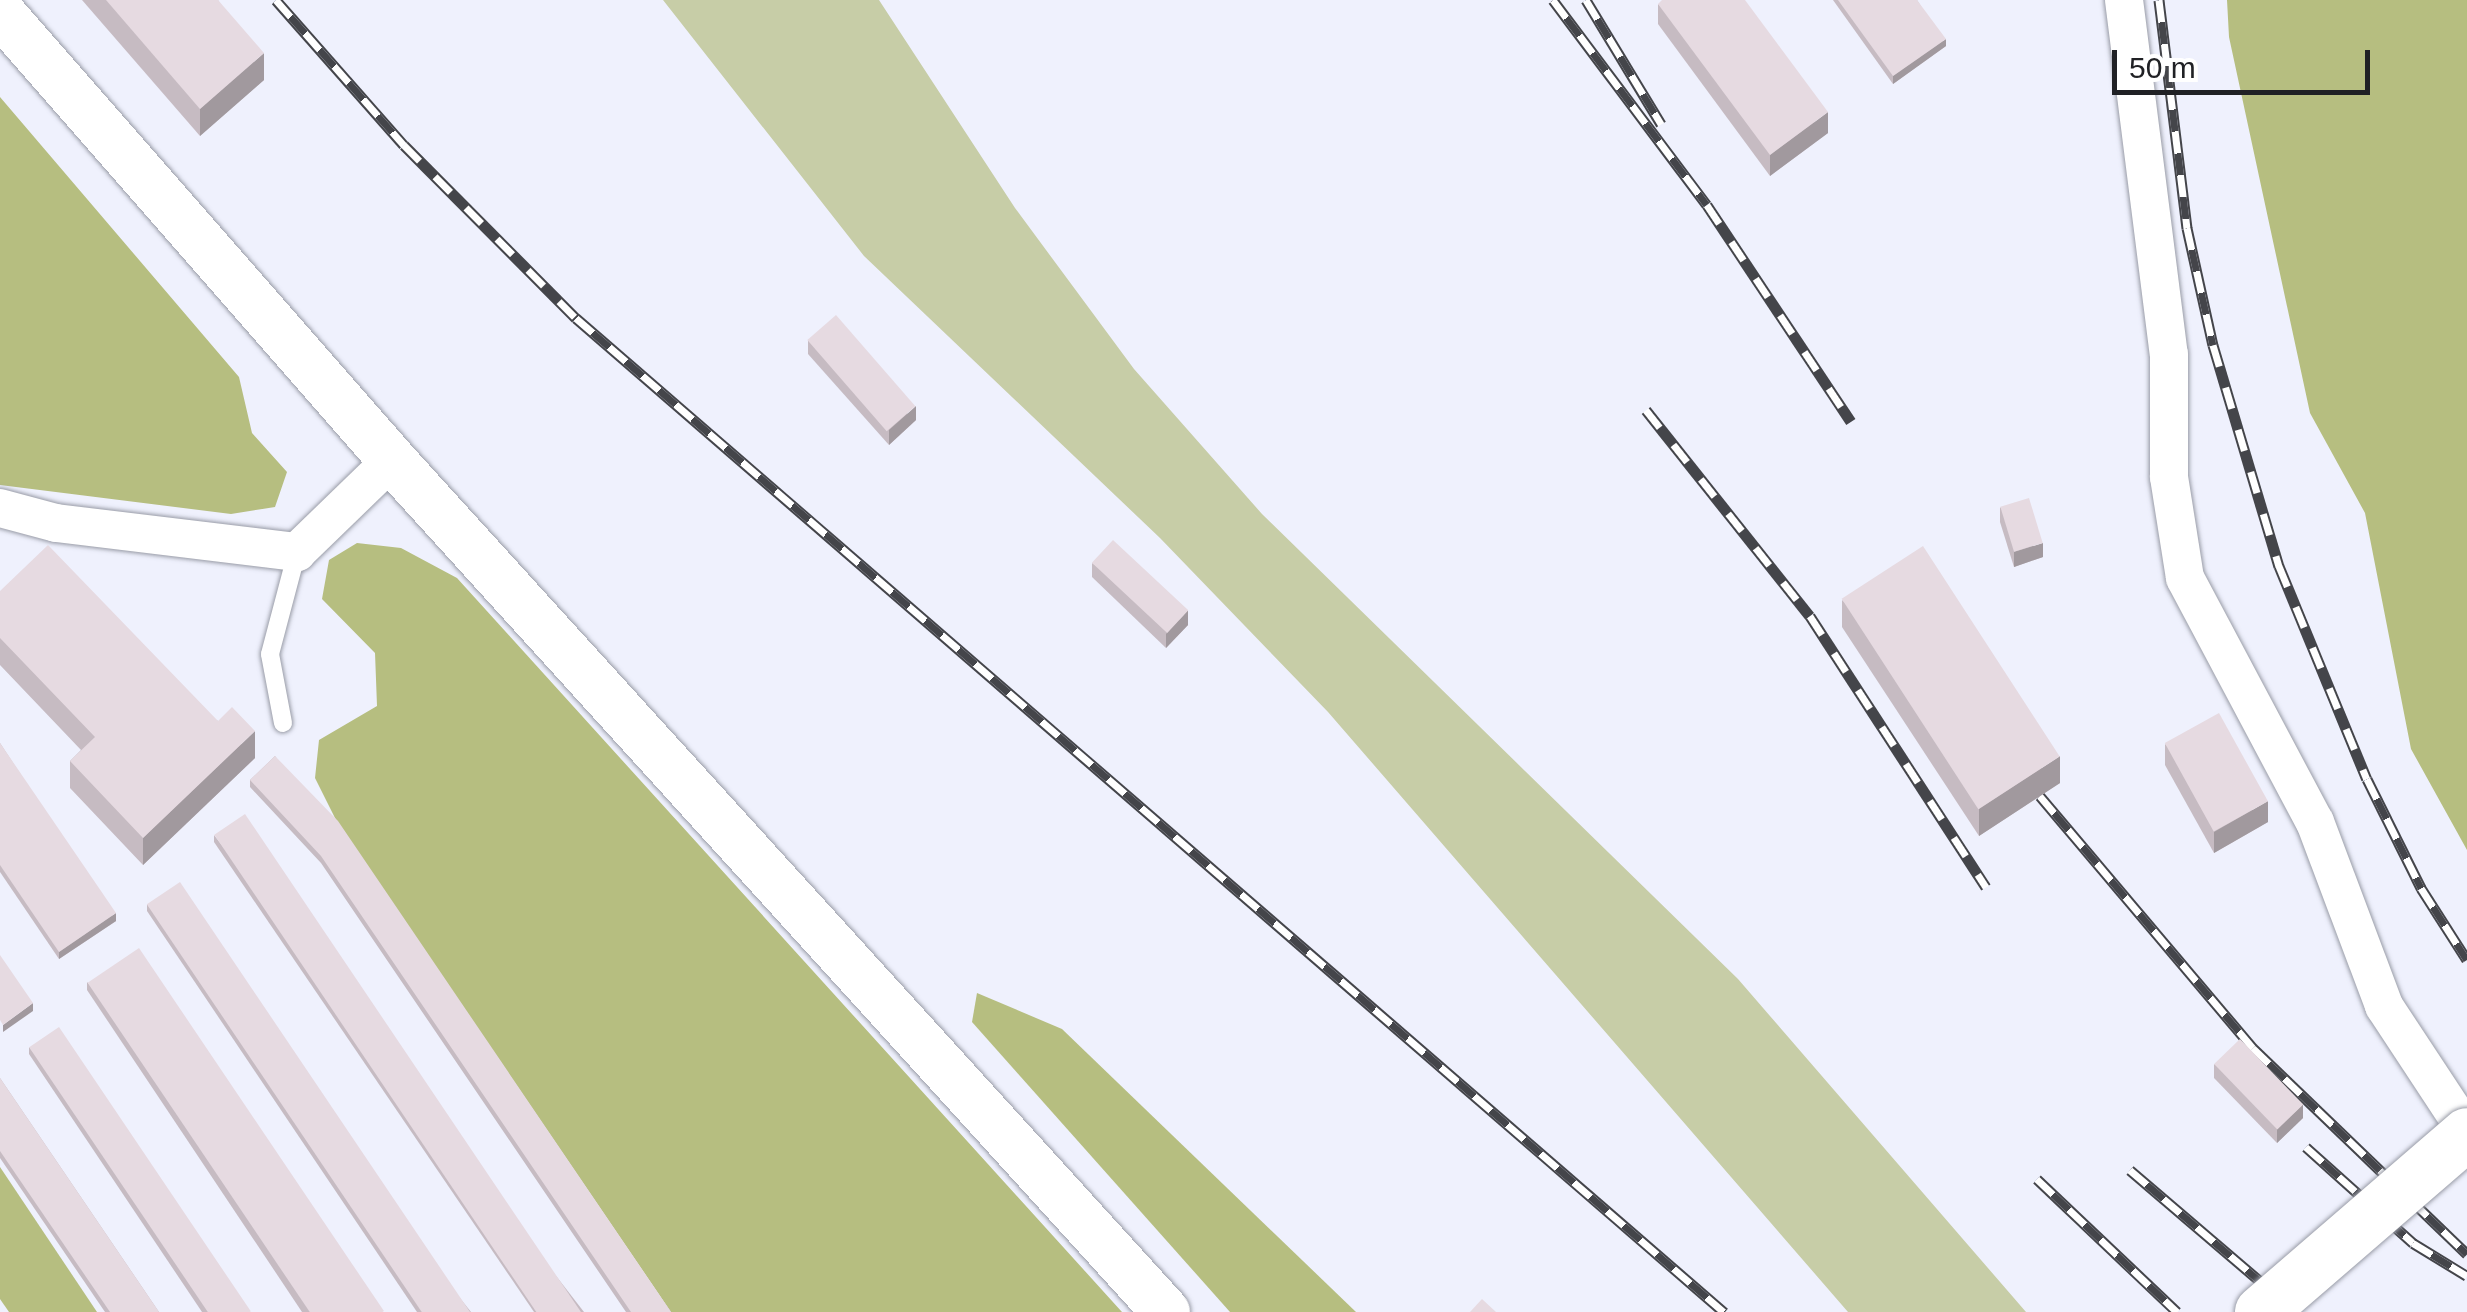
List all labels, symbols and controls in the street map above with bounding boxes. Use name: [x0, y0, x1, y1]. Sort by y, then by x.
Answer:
scale bar: [2117, 30, 2374, 92]
text: 50 m: [2129, 51, 2196, 84]

